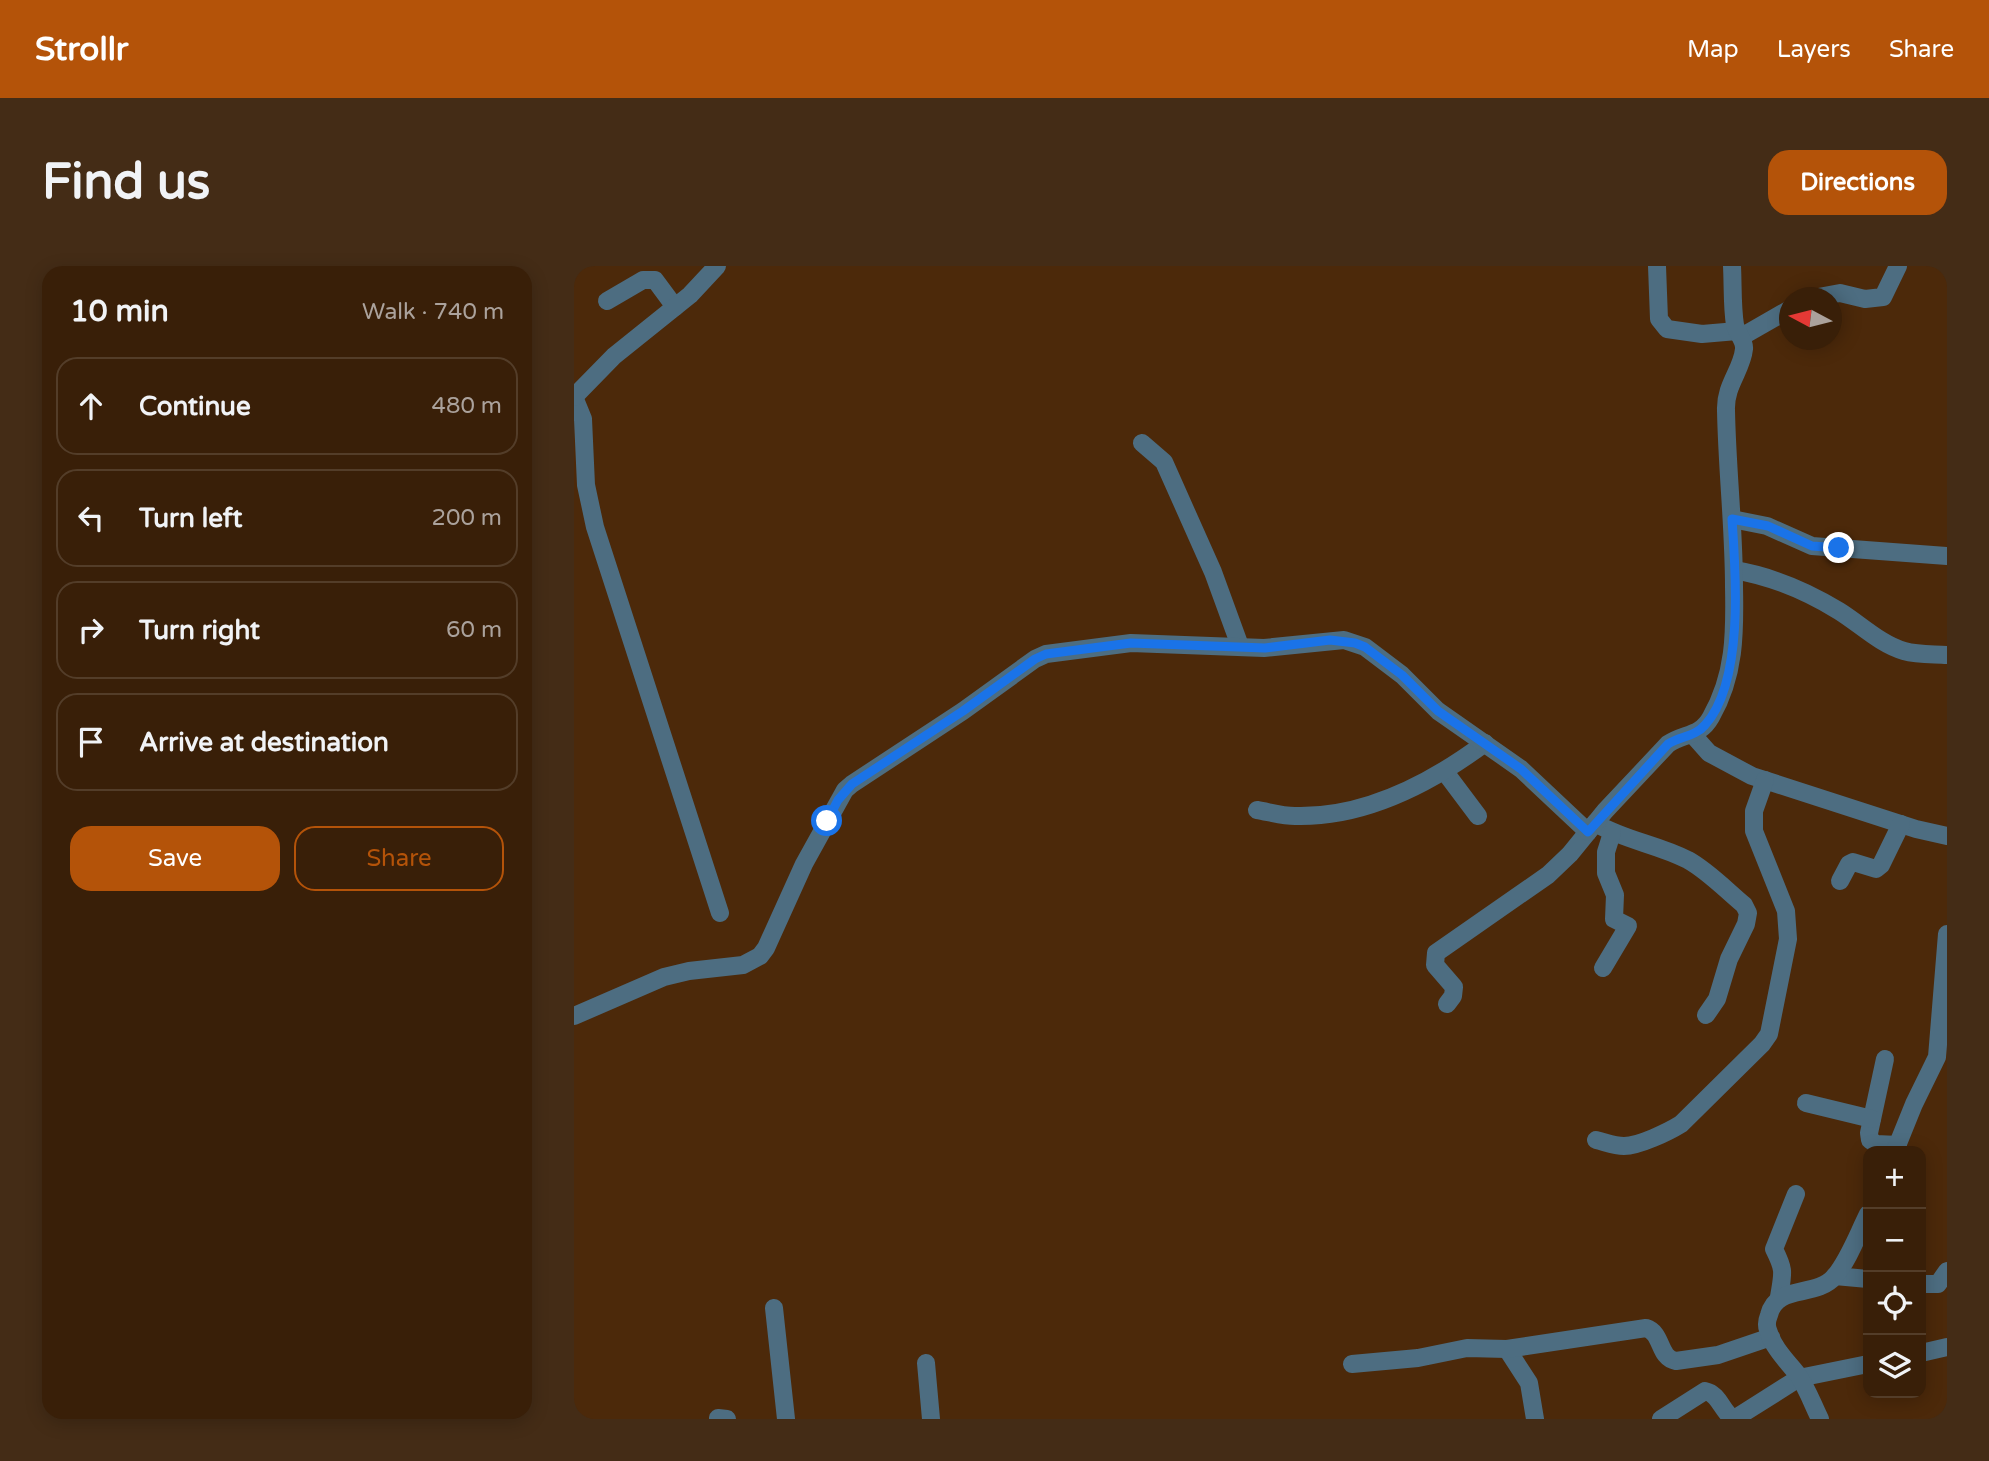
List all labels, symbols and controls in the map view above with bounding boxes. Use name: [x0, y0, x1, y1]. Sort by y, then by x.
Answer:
text: Strollr: [35, 30, 129, 69]
text: Map: [1687, 35, 1739, 64]
text: Layers: [1777, 35, 1851, 64]
text: Share: [1889, 35, 1954, 64]
button: Directions: [1768, 150, 1947, 215]
text: Find us: [42, 153, 210, 212]
north arrow: [1779, 287, 1842, 350]
text: 10 min: [70, 293, 169, 330]
text: Walk · 740 m: [362, 298, 504, 326]
icon: ahead: [72, 387, 110, 425]
text: Continue: [139, 391, 251, 422]
text: 480 m: [432, 392, 502, 420]
icon: left: [72, 499, 110, 537]
text: Turn left: [139, 503, 242, 534]
text: 200 m: [432, 504, 502, 532]
route end: [1823, 532, 1854, 563]
icon: right: [72, 611, 110, 649]
text: Turn right: [139, 615, 260, 646]
text: 60 m: [446, 616, 502, 644]
icon: arrive: [72, 723, 110, 761]
text: Arrive at destination: [139, 727, 389, 758]
route start: [811, 805, 842, 836]
button: Save: [70, 826, 280, 891]
button: Share: [294, 826, 504, 891]
map controls: [1863, 1146, 1926, 1398]
button: +: [1863, 1146, 1926, 1209]
button: −: [1863, 1209, 1926, 1272]
button: locate: [1863, 1272, 1926, 1335]
button: layers: [1863, 1335, 1926, 1398]

